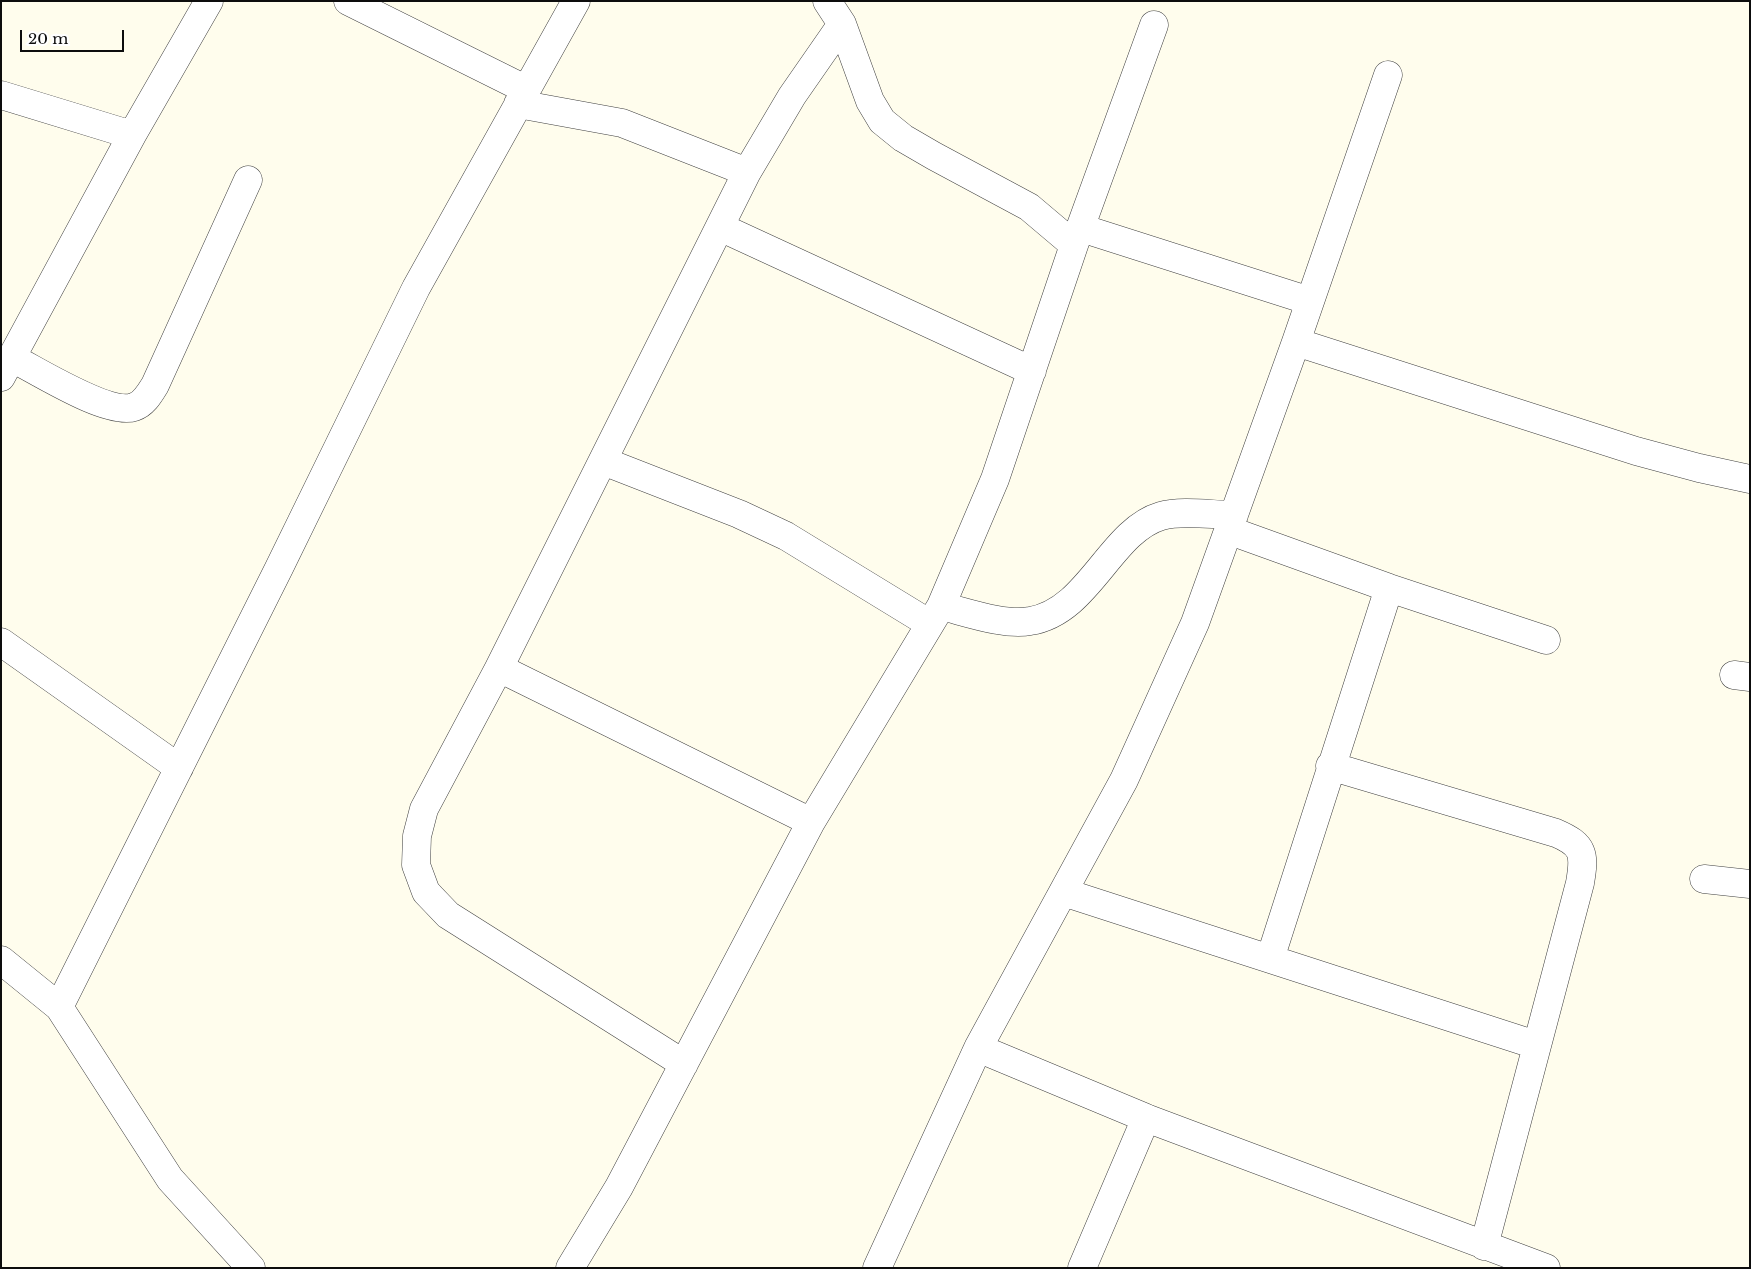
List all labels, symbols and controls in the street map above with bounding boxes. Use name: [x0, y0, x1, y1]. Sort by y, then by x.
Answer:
scale bar: [22, 20, 126, 52]
text: 20 m: [28, 29, 68, 48]

